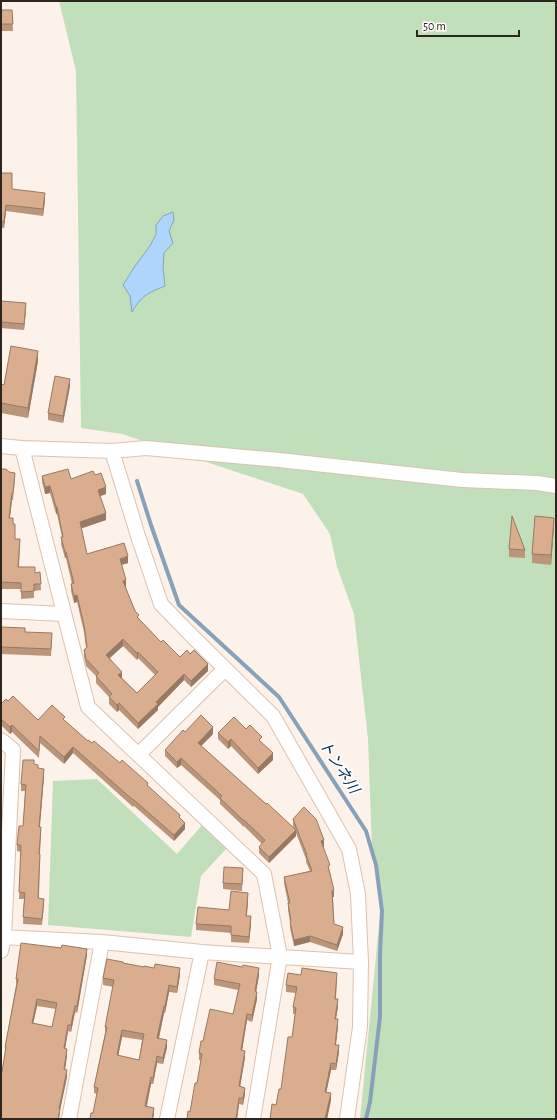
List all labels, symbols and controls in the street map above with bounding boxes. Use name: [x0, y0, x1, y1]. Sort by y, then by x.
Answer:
scale bar: [417, 12, 519, 38]
text: 50 m: [423, 20, 446, 32]
water label: トンネ川: [316, 737, 363, 798]

